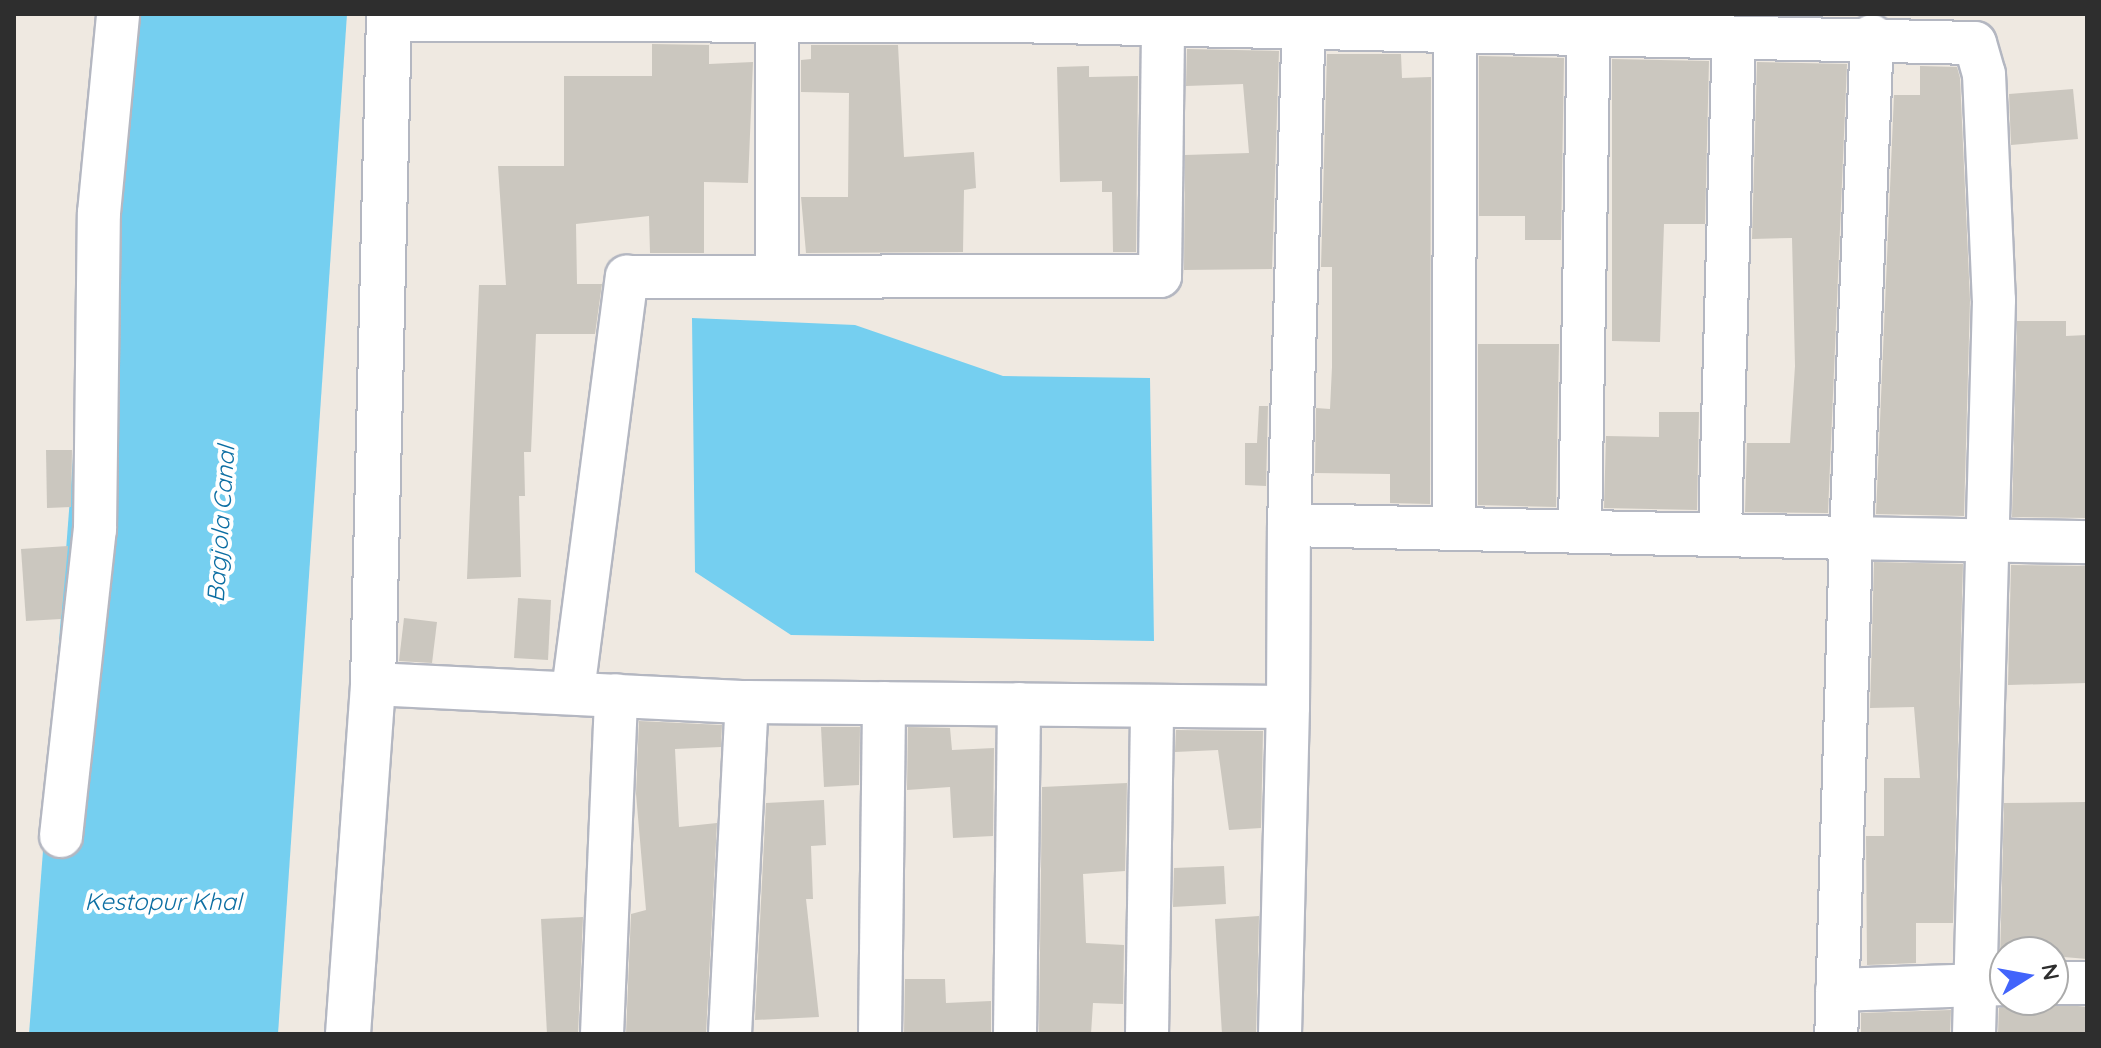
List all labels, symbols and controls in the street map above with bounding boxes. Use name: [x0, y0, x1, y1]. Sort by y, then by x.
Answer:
water label: Bagjola Canal: [201, 445, 241, 603]
water label: Kestopur Khal: [85, 888, 241, 916]
north arrow: [1989, 936, 2069, 1016]
text: N: [2035, 961, 2066, 982]

